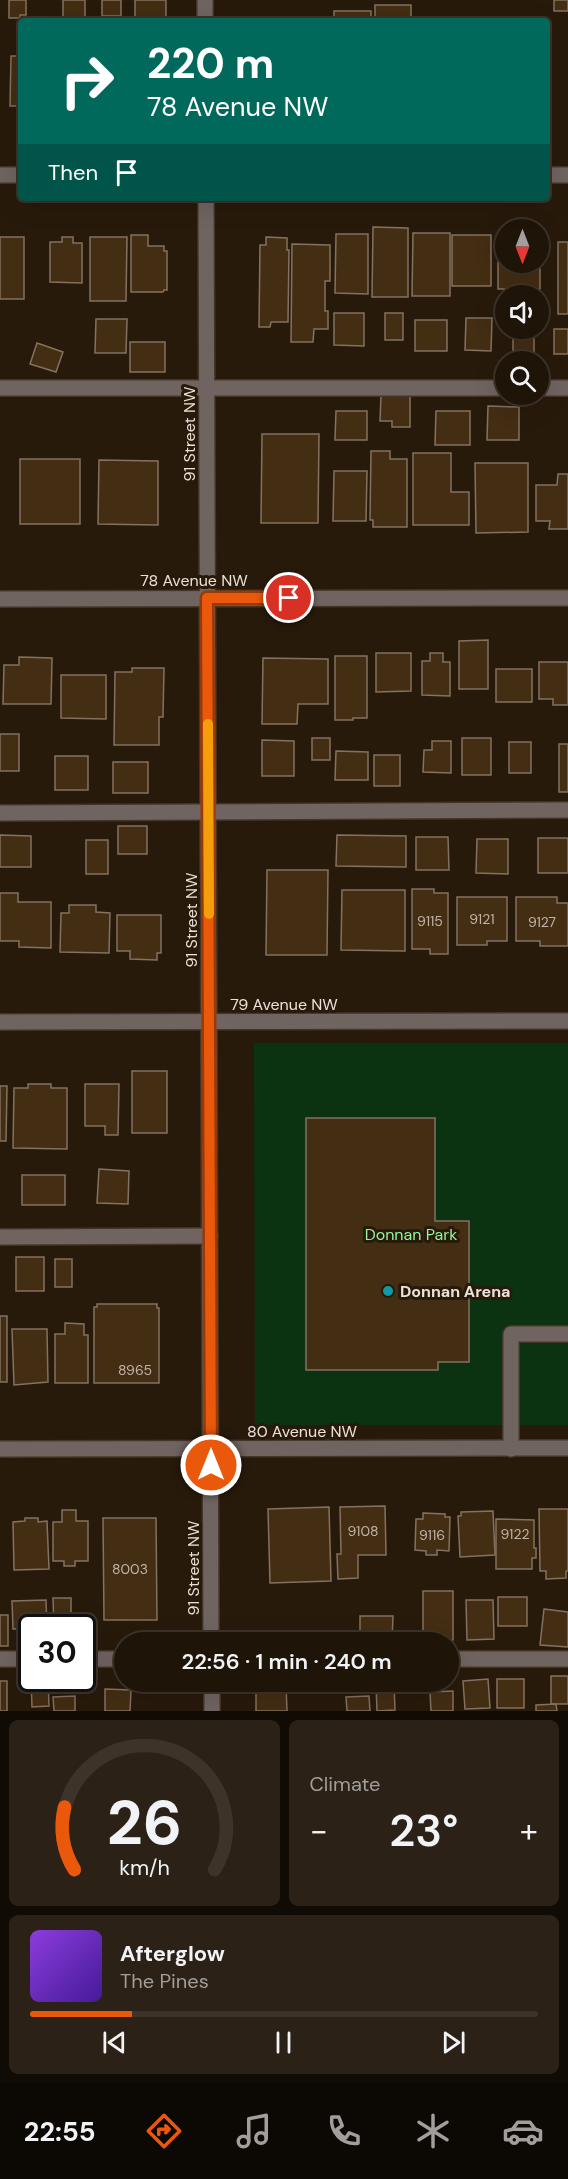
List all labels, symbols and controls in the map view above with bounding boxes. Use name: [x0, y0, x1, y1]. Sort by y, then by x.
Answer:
text: 220 m: [147, 36, 274, 91]
icon: right: [48, 42, 126, 120]
text: 78 Avenue NW: [147, 89, 328, 124]
icon: arrive: [110, 156, 143, 189]
text: Then: [48, 158, 98, 187]
north arrow: [495, 219, 549, 273]
map controls: [495, 219, 549, 405]
button: sound: [495, 285, 549, 339]
button: search: [495, 351, 549, 405]
street label: 91 Street NW: [179, 386, 200, 482]
street label: 78 Avenue NW: [140, 570, 248, 591]
pin: [263, 572, 314, 623]
icon: arrive: [272, 581, 305, 614]
street label: 91 Street NW: [181, 872, 202, 968]
house number: 9121: [469, 910, 495, 928]
house number: 9115: [417, 912, 443, 930]
house number: 9127: [528, 913, 556, 931]
street label: 79 Avenue NW: [230, 994, 338, 1015]
park label: Donnan Park: [365, 1224, 457, 1245]
place label: Donnan Arena: [400, 1281, 510, 1302]
marker: Donnan Arena: [381, 1284, 395, 1298]
house number: 8965: [118, 1361, 152, 1379]
street label: 80 Avenue NW: [247, 1421, 358, 1442]
position arrow: [179, 1433, 243, 1497]
street label: 91 Street NW: [183, 1520, 204, 1616]
house number: 9108: [347, 1522, 379, 1540]
house number: 9122: [500, 1525, 530, 1543]
house number: 9116: [419, 1526, 445, 1544]
house number: 8003: [112, 1560, 148, 1578]
speed limit sign: 30: [18, 1614, 96, 1692]
text: 22:56 · 1 min · 240 m: [181, 1647, 392, 1676]
text: Climate: [310, 1771, 380, 1797]
text: 26: [106, 1782, 182, 1863]
text: 23°: [389, 1801, 458, 1860]
text: −: [310, 1809, 328, 1852]
text: +: [520, 1809, 538, 1852]
text: km/h: [119, 1854, 170, 1882]
text: Afterglow: [120, 1939, 225, 1968]
text: The Pines: [120, 1968, 209, 1994]
icon: previous: [98, 2026, 131, 2059]
icon: pause: [267, 2026, 300, 2059]
icon: next: [437, 2026, 470, 2059]
icon: directions: [143, 2110, 185, 2152]
icon: music: [233, 2110, 275, 2152]
icon: phone: [323, 2110, 365, 2152]
icon: climate: [412, 2110, 454, 2152]
icon: car: [502, 2110, 544, 2152]
text: 22:55: [24, 2114, 95, 2149]

